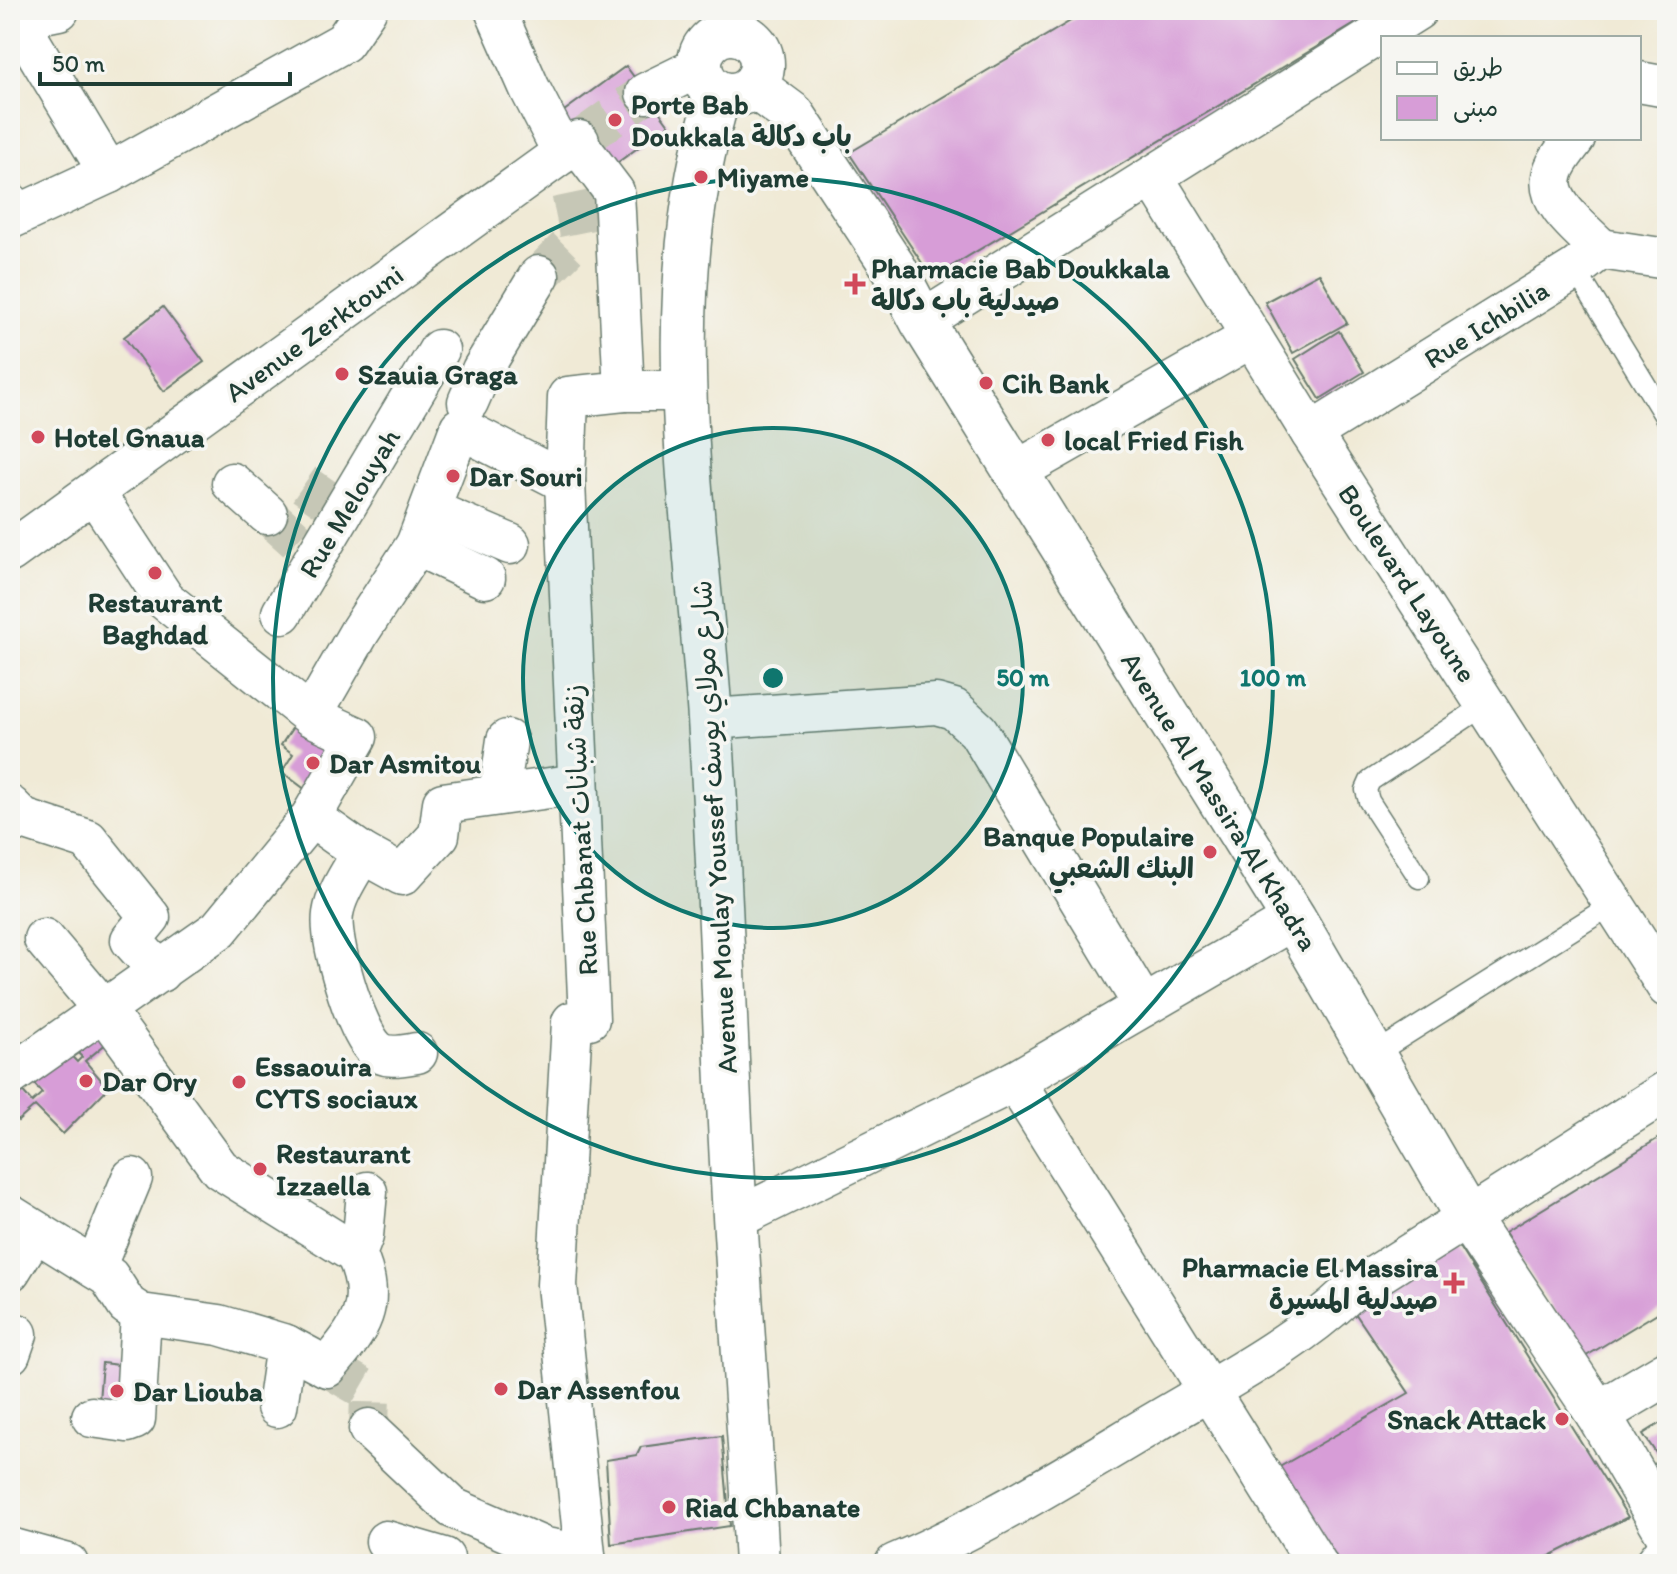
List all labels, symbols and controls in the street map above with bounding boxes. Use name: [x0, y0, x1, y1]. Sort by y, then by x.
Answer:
scale bar: [40, 36, 290, 86]
legend: [1381, 36, 1641, 140]
text: 50 m: [52, 49, 105, 78]
text: طريق: [1453, 53, 1503, 82]
place label: Porte Bab Doukkala باب دكالة: [631, 87, 852, 154]
text: مبنى: [1453, 93, 1498, 123]
marker: Porte Bab Doukkala باب دكالة: [606, 111, 624, 129]
place label: Miyame: [717, 160, 809, 194]
marker: Miyame: [692, 168, 710, 186]
place label: Pharmacie Bab Doukkala صيدلية باب دكالة: [871, 251, 1170, 318]
street label: Avenue Zerktouni: [218, 257, 410, 409]
street label: Rue Ichbilia: [1417, 272, 1555, 376]
marker: Pharmacie Bab Doukkala صيدلية باب دكالة: [846, 275, 864, 293]
place label: Szauia Graga: [358, 357, 518, 391]
marker: Szauia Graga: [333, 365, 351, 383]
place label: Cih Bank: [1002, 366, 1110, 400]
marker: Cih Bank: [977, 374, 995, 392]
place label: Hotel Gnaua: [54, 420, 205, 454]
street label: Rue Melouyah: [291, 422, 407, 584]
place label: local Fried Fish: [1064, 423, 1244, 457]
marker: Hotel Gnaua: [29, 428, 47, 446]
marker: local Fried Fish: [1039, 431, 1057, 449]
place label: Dar Souri: [469, 459, 583, 493]
marker: Dar Souri: [444, 467, 462, 485]
street label: Boulevard Layoune: [1331, 478, 1485, 688]
marker: Restaurant Baghdad: [146, 564, 164, 582]
street label: Avenue Moulay Youssef شارع مولاي يوسف: [684, 579, 748, 1075]
place label: Restaurant Baghdad: [88, 585, 223, 651]
street label: Avenue Al Massira Al Khadra: [1114, 645, 1326, 957]
text: 50 m: [997, 663, 1050, 692]
text: 100 m: [1240, 663, 1307, 692]
centre of rings: [759, 664, 787, 692]
street label: Rue Chbanat زنقة شبانات: [555, 683, 606, 977]
place label: Dar Asmitou: [329, 746, 481, 780]
marker: Dar Asmitou: [304, 754, 322, 772]
place label: Banque Populaire البنك الشعبي: [983, 819, 1194, 894]
marker: Banque Populaire البنك الشعبي: [1201, 843, 1219, 861]
place label: Essaouira CYTS sociaux: [255, 1049, 418, 1115]
place label: Dar Ory: [102, 1064, 197, 1098]
marker: Dar Ory: [77, 1072, 95, 1090]
marker: Essaouira CYTS sociaux: [230, 1073, 248, 1091]
place label: Restaurant Izzaella: [276, 1136, 411, 1202]
marker: Restaurant Izzaella: [251, 1160, 269, 1178]
place label: Pharmacie El Massira صيدلية المسيرة: [1182, 1250, 1438, 1316]
marker: Pharmacie El Massira صيدلية المسيرة: [1445, 1274, 1463, 1292]
place label: Dar Assenfou: [517, 1372, 680, 1406]
place label: Dar Liouba: [133, 1374, 263, 1408]
marker: Dar Assenfou: [492, 1380, 510, 1398]
marker: Dar Liouba: [108, 1382, 126, 1400]
place label: Snack Attack: [1387, 1402, 1547, 1436]
marker: Snack Attack: [1553, 1410, 1571, 1428]
place label: Riad Chbanate: [685, 1490, 860, 1524]
marker: Riad Chbanate: [660, 1498, 678, 1516]

